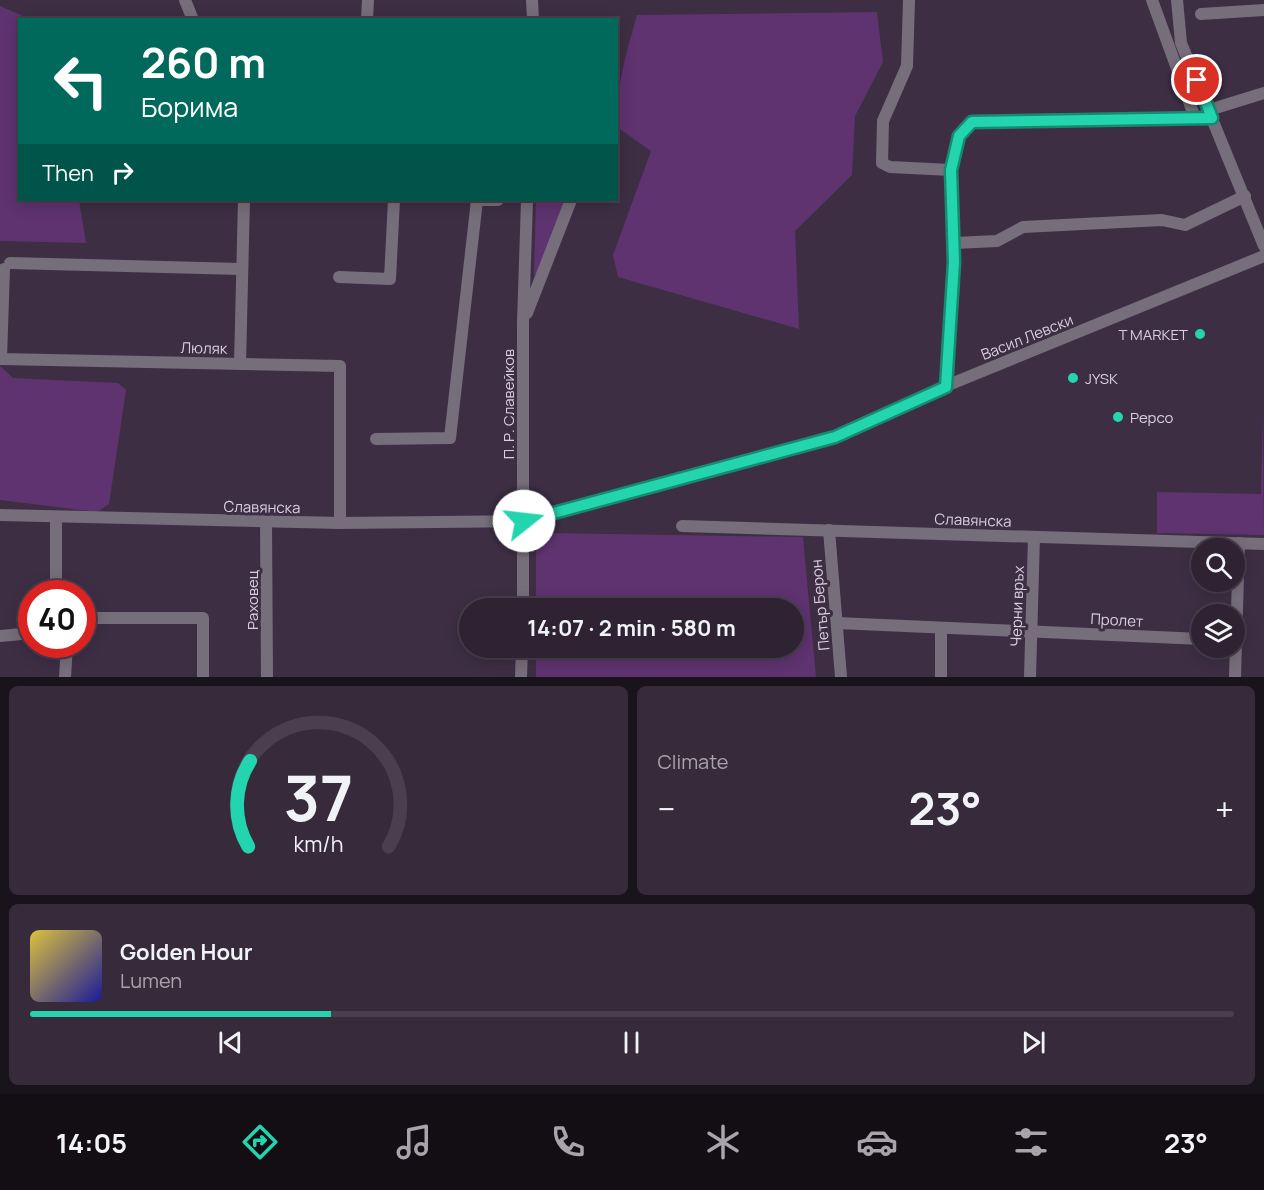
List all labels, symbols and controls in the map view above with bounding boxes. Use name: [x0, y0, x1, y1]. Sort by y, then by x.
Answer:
text: 260 m: [141, 33, 266, 91]
icon: left: [42, 42, 120, 120]
pin: [1171, 54, 1222, 105]
icon: arrive: [1180, 63, 1213, 96]
text: Борима: [141, 88, 238, 125]
icon: right: [106, 156, 139, 189]
text: Then: [42, 158, 94, 188]
street label: Васил Левски: [978, 309, 1076, 365]
place label: T MARKET: [1119, 324, 1188, 345]
marker: T MARKET: [1193, 327, 1207, 341]
street label: Люляк: [180, 337, 228, 359]
street label: П. Р. Славейков: [498, 349, 519, 459]
place label: JYSK: [1085, 368, 1118, 389]
marker: JYSK: [1066, 371, 1080, 385]
place label: Pepco: [1130, 407, 1174, 428]
marker: Pepco: [1111, 410, 1125, 424]
position arrow: [492, 489, 556, 553]
street label: Славянска: [223, 496, 301, 518]
street label: Славянска: [934, 508, 1012, 532]
map controls: [1191, 538, 1245, 658]
button: search: [1191, 538, 1245, 592]
street label: Петър Берон: [806, 559, 834, 651]
street label: Черни връх: [1005, 565, 1029, 647]
street label: Раховец: [242, 569, 263, 630]
speed limit sign: 40: [18, 580, 96, 658]
button: layers: [1191, 604, 1245, 658]
street label: Пролет: [1090, 608, 1144, 632]
text: 14:07 · 2 min · 580 m: [527, 613, 736, 643]
text: Climate: [658, 748, 729, 775]
text: 37: [283, 754, 353, 840]
text: 23°: [909, 777, 982, 839]
text: −: [658, 786, 675, 831]
text: +: [1215, 786, 1234, 831]
text: km/h: [293, 830, 343, 859]
text: Golden Hour: [120, 937, 253, 967]
text: Lumen: [120, 967, 182, 994]
icon: previous: [214, 1026, 247, 1059]
icon: pause: [615, 1026, 648, 1059]
icon: next: [1017, 1026, 1050, 1059]
icon: directions: [239, 1121, 281, 1163]
icon: music: [393, 1121, 435, 1163]
icon: phone: [547, 1121, 589, 1163]
icon: climate: [702, 1121, 744, 1163]
icon: car: [856, 1121, 898, 1163]
icon: filters: [1010, 1121, 1052, 1163]
text: 14:05: [56, 1124, 127, 1161]
text: 23°: [1164, 1124, 1208, 1161]

